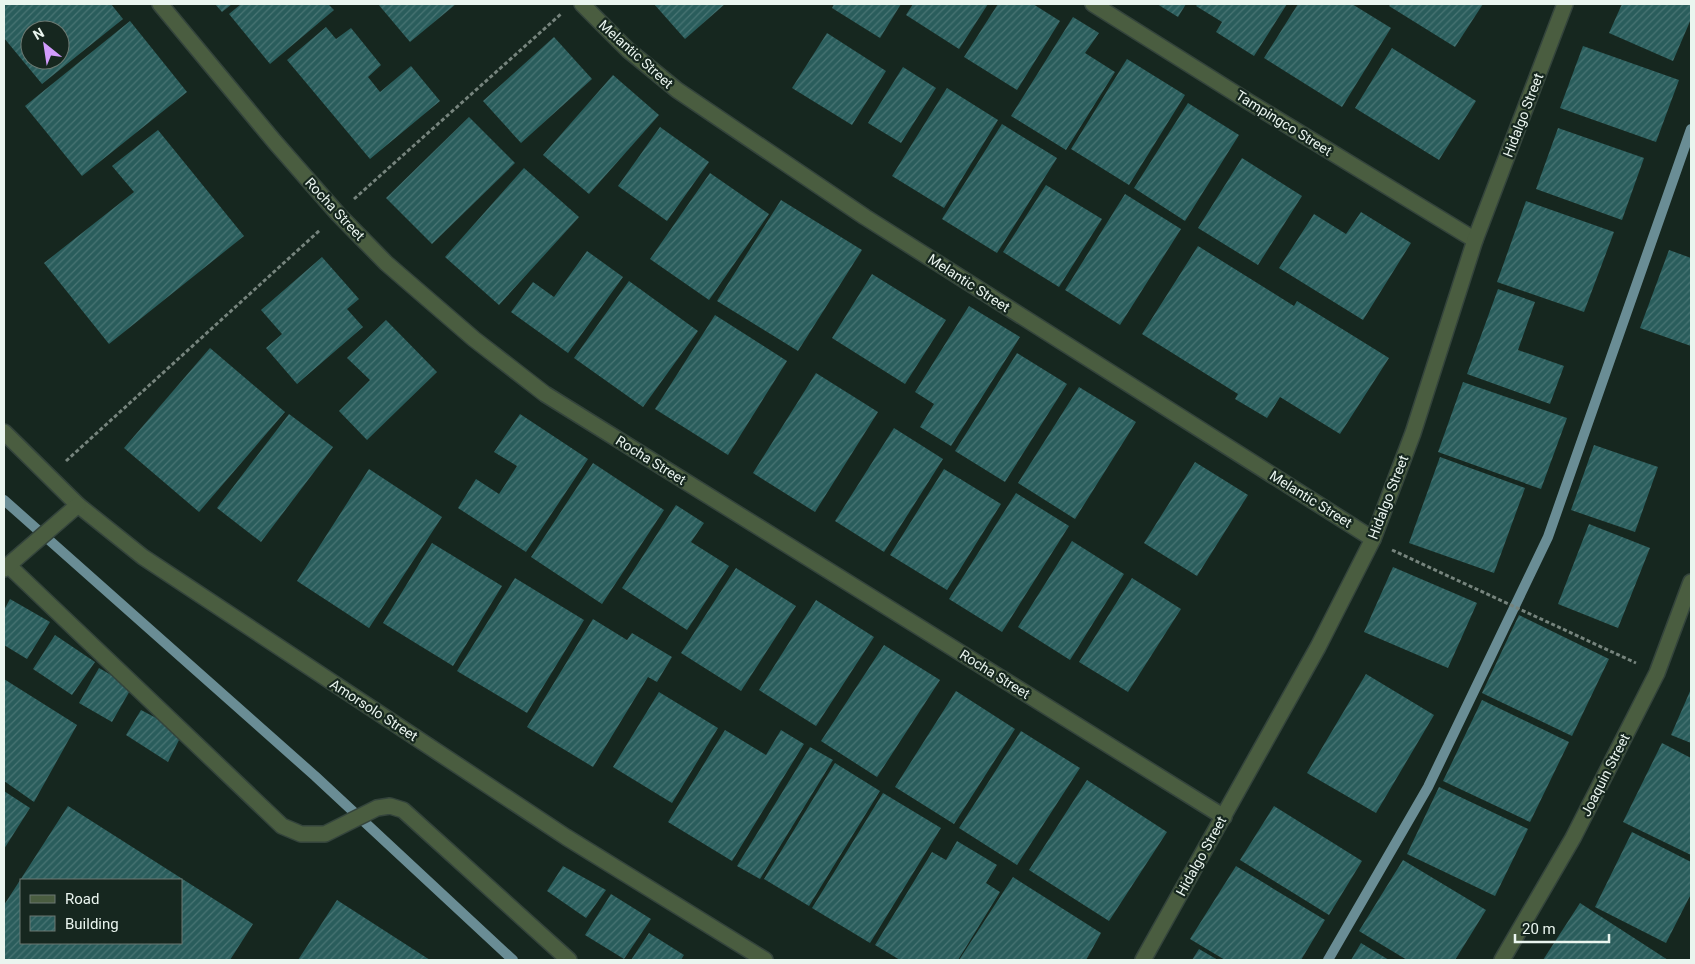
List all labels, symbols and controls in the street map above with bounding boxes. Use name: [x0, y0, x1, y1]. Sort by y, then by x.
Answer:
street label: Melantic Street: [596, 17, 677, 92]
north arrow: [20, 20, 70, 70]
text: N: [30, 24, 47, 43]
street label: Hidalgo Street: [1500, 70, 1546, 159]
street label: Tampingco Street: [1233, 87, 1335, 159]
street label: Rocha Street: [302, 174, 368, 244]
street label: Melantic Street: [925, 251, 1013, 316]
street label: Rocha Street: [613, 432, 689, 488]
street label: Hidalgo Street: [1365, 452, 1411, 541]
street label: Melantic Street: [1267, 467, 1356, 531]
street label: Rocha Street: [957, 646, 1033, 702]
street label: Amorsolo Street: [327, 676, 421, 744]
street label: Joaquin Street: [1577, 731, 1633, 819]
street label: Hidalgo Street: [1173, 813, 1230, 899]
legend: [20, 879, 182, 944]
text: Road: [65, 890, 99, 908]
scale bar: [1515, 912, 1609, 944]
text: Building: [65, 915, 119, 933]
text: 20 m: [1522, 920, 1556, 938]

